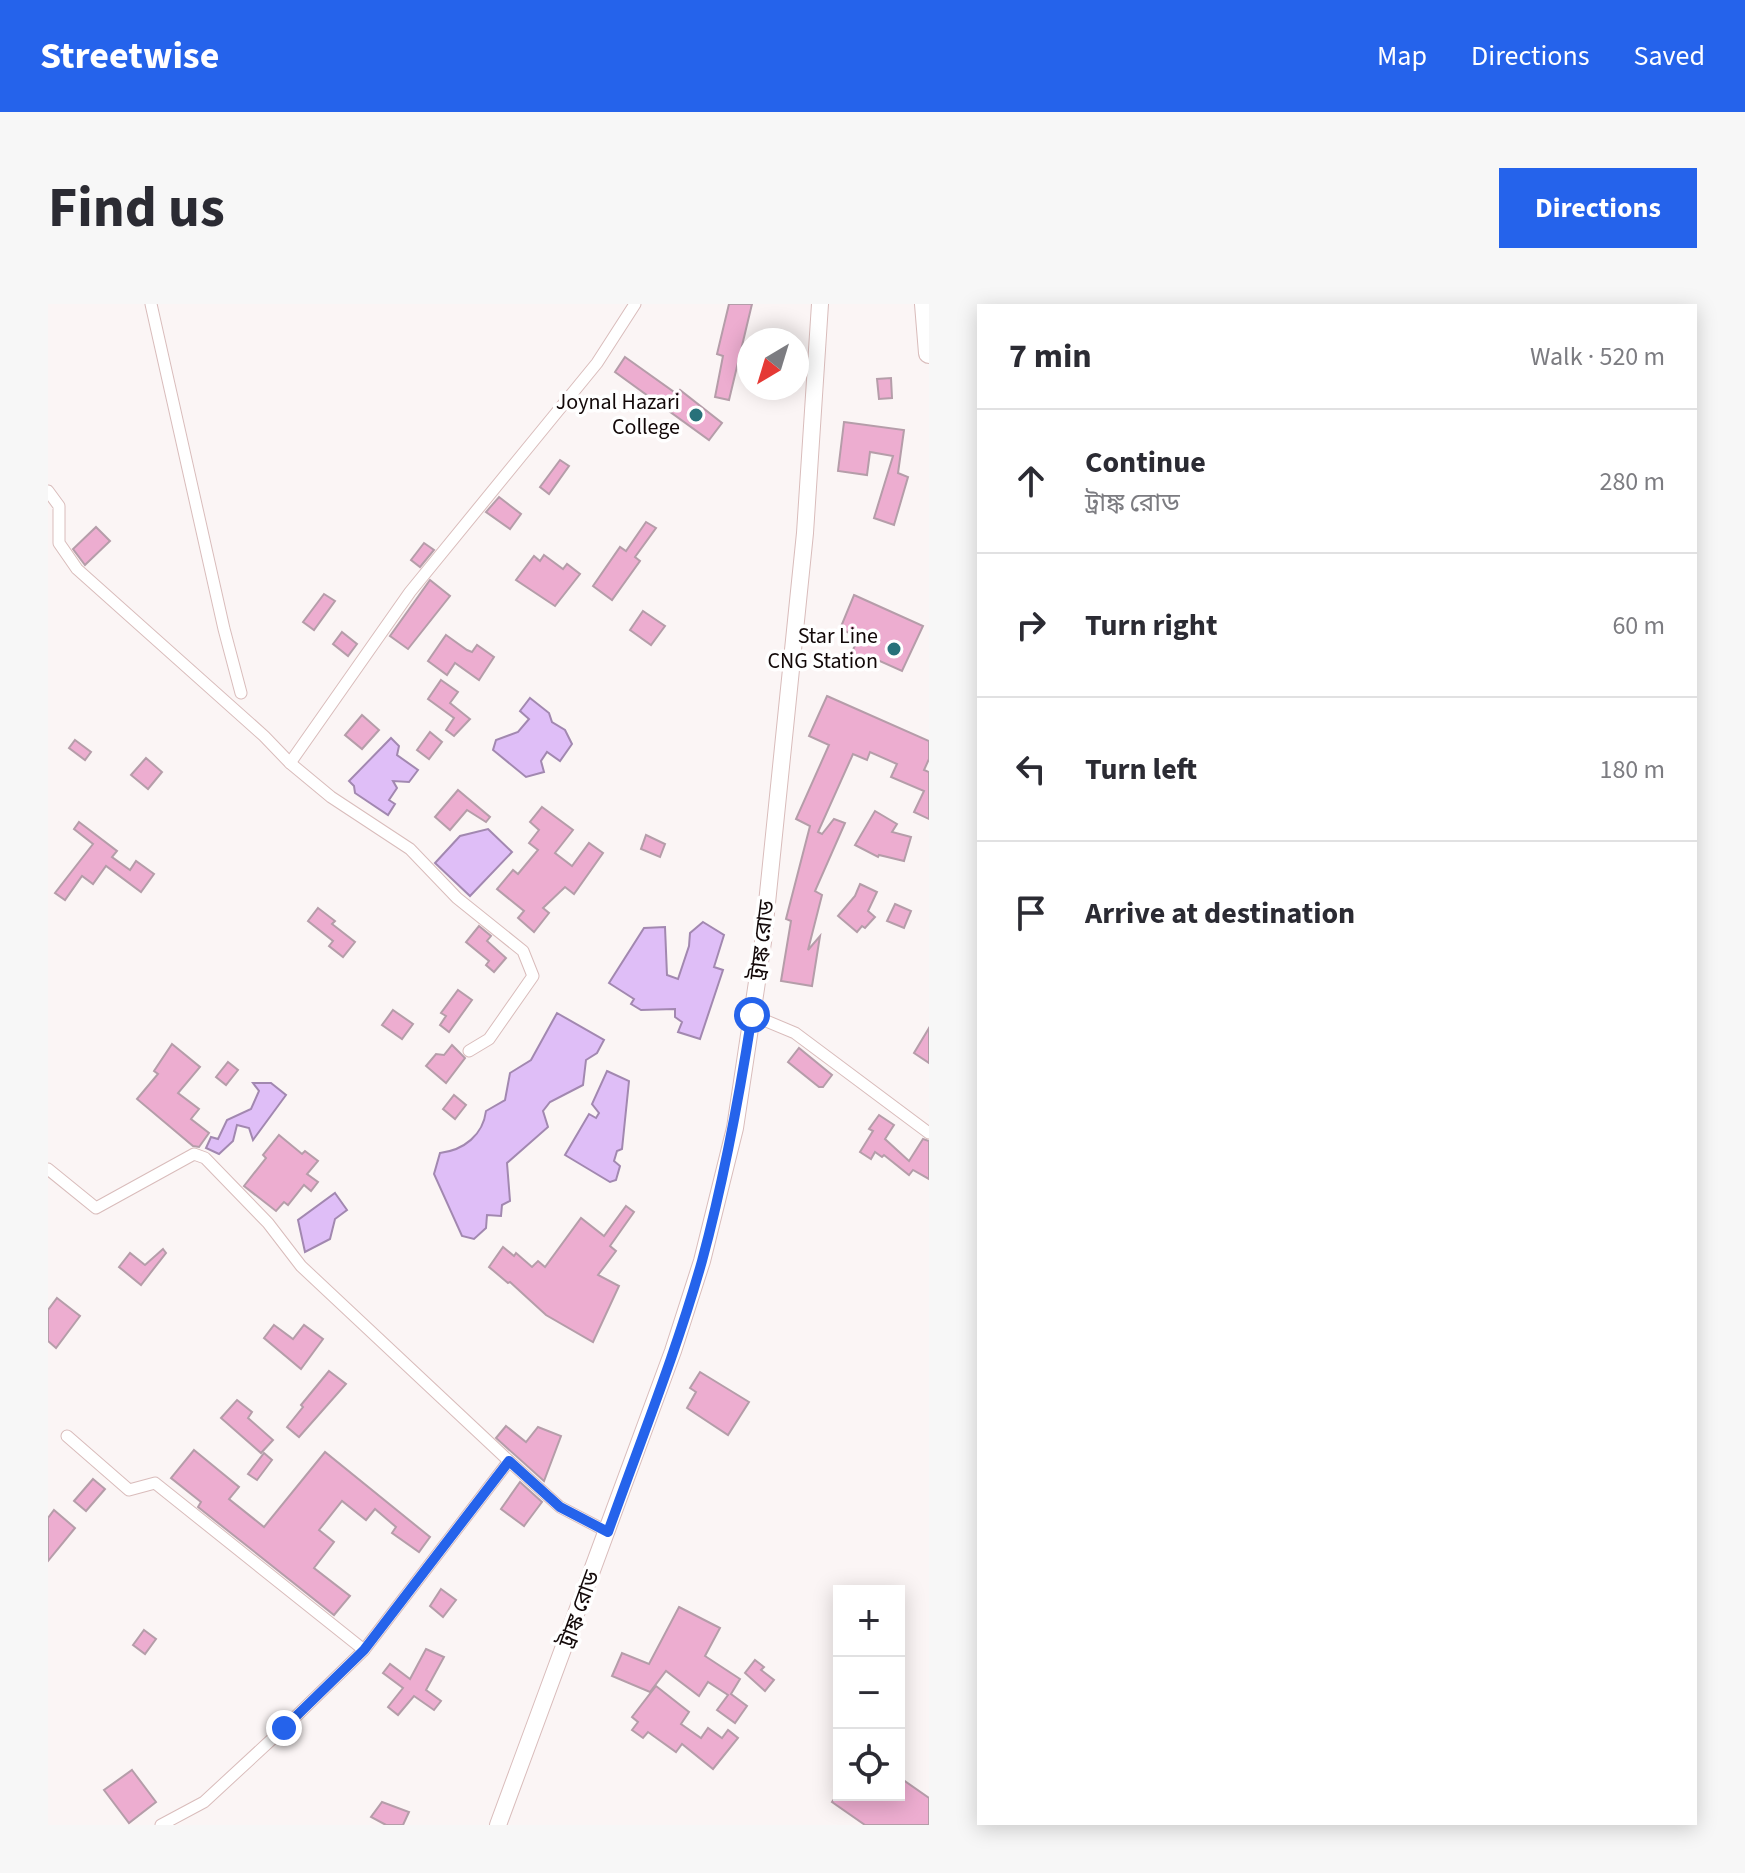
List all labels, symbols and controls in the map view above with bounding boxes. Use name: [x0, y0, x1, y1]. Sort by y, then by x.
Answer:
text: Streetwise: [40, 29, 219, 83]
text: Map: [1377, 36, 1427, 76]
text: Directions: [1471, 36, 1590, 76]
text: Saved: [1634, 36, 1705, 76]
button: Directions: [1499, 168, 1697, 248]
text: Find us: [48, 169, 225, 248]
north arrow: [737, 328, 809, 400]
text: 7 min: [1009, 332, 1092, 381]
text: Walk · 520 m: [1530, 338, 1665, 375]
place label: Joynal Hazari College: [556, 386, 680, 443]
marker: Joynal Hazari College: [687, 406, 705, 424]
text: Continue: [1085, 441, 1206, 484]
icon: ahead: [1009, 459, 1053, 503]
text: 280 m: [1599, 463, 1665, 500]
text: ট্রাঙ্ক রোড: [1085, 484, 1180, 521]
icon: right: [1009, 603, 1053, 647]
text: Turn right: [1085, 604, 1217, 647]
text: 60 m: [1612, 607, 1665, 644]
place label: Star Line CNG Station: [767, 620, 878, 677]
marker: Star Line CNG Station: [885, 640, 903, 658]
icon: left: [1009, 747, 1053, 791]
text: Turn left: [1085, 748, 1197, 791]
text: 180 m: [1599, 751, 1665, 788]
icon: arrive: [1009, 891, 1053, 935]
text: Arrive at destination: [1085, 892, 1355, 935]
street label: ট্রাঙ্ক রোড: [741, 898, 783, 983]
route start: [734, 997, 770, 1033]
street label: ট্রাঙ্ক রোড: [550, 1566, 608, 1653]
map controls: [833, 1585, 905, 1801]
button: +: [833, 1585, 905, 1657]
button: −: [833, 1657, 905, 1729]
route end: [266, 1710, 302, 1746]
button: locate: [833, 1729, 905, 1801]

